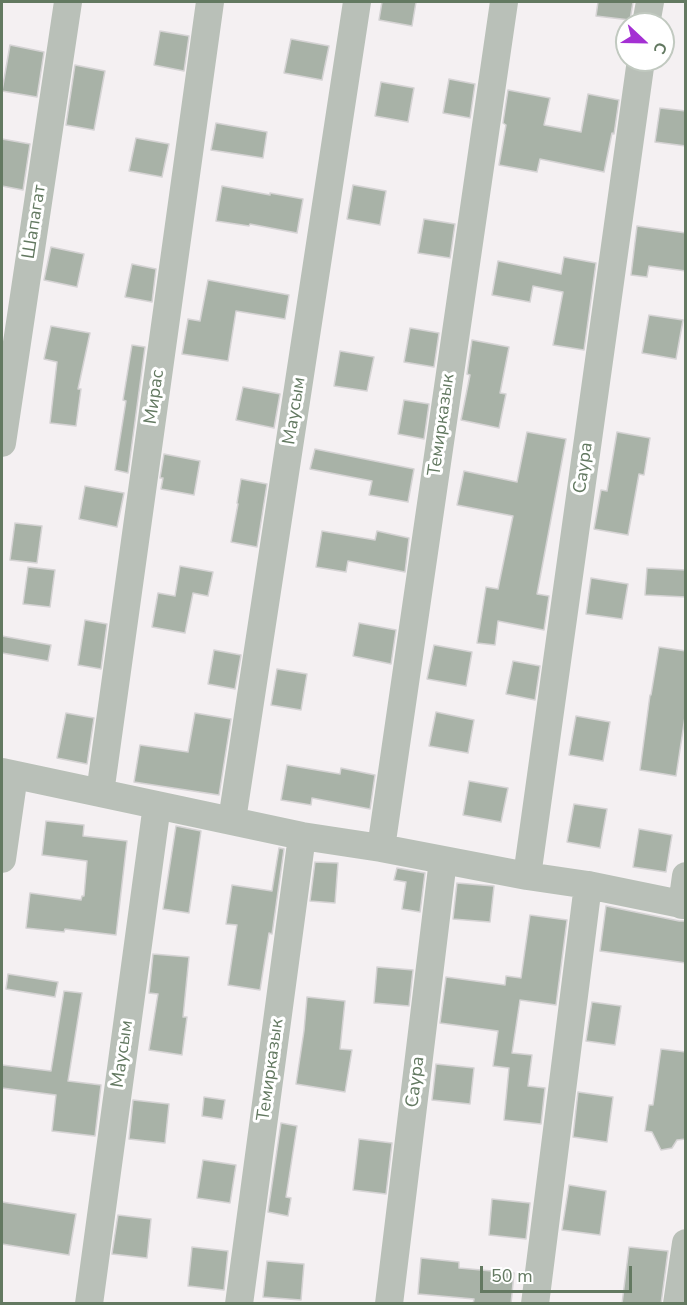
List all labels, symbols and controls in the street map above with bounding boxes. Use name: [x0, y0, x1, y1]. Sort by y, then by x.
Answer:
north arrow: [615, 12, 675, 72]
text: С: [648, 39, 672, 57]
street label: Шапагат: [19, 184, 51, 260]
street label: Мирас: [140, 368, 170, 426]
street label: Темирказык: [424, 373, 460, 477]
street label: Маусым: [279, 376, 311, 446]
street label: Саура: [570, 441, 598, 495]
street label: Темирказык: [253, 1018, 289, 1122]
street label: Маусым: [108, 1019, 138, 1089]
street label: Саура: [402, 1055, 430, 1109]
scale bar: [483, 1254, 634, 1292]
text: 50 m: [491, 1264, 533, 1288]

